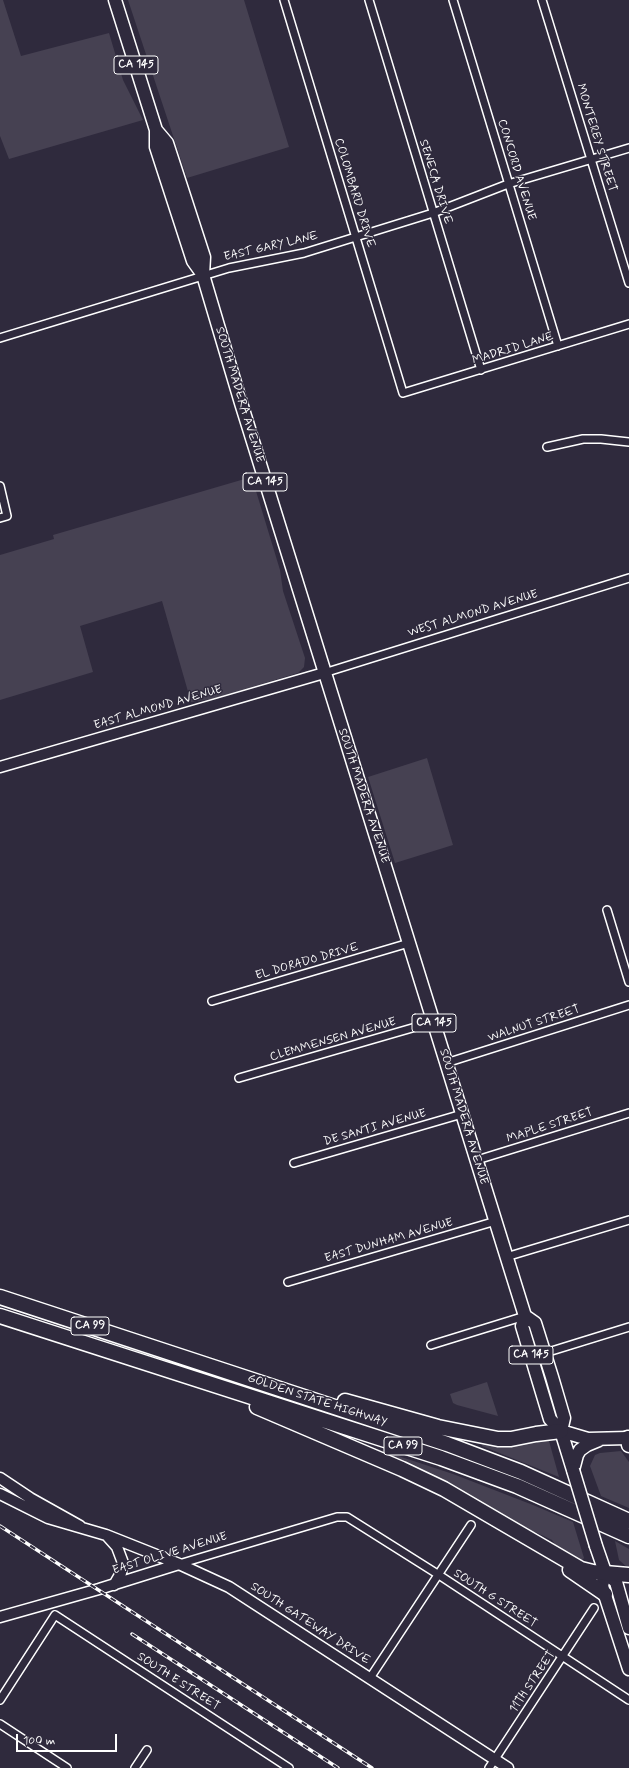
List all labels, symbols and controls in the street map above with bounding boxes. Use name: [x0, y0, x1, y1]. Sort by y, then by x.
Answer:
road number: CA 145: [114, 56, 158, 74]
street label: MONTEREY STREET: [573, 82, 619, 194]
street label: CONCORD AVENUE: [494, 118, 538, 222]
street label: COLOMBARD DRIVE: [331, 137, 377, 249]
street label: SENECA DRIVE: [415, 138, 455, 226]
street label: EAST GARY LANE: [223, 229, 319, 265]
street label: SOUTH MADERA AVENUE: [211, 325, 267, 465]
street label: MADRID LANE: [471, 330, 555, 368]
road number: CA 145: [243, 473, 287, 491]
street label: WEST ALMOND AVENUE: [406, 587, 540, 641]
street label: EAST ALMOND AVENUE: [92, 683, 224, 733]
street label: SOUTH MADERA AVENUE: [334, 727, 392, 865]
street label: EL DORADO DRIVE: [254, 940, 360, 984]
street label: WALNUT STREET: [486, 1002, 582, 1046]
road number: CA 145: [412, 1014, 456, 1032]
street label: CLEMMENSEN AVENUE: [268, 1015, 398, 1065]
street label: SOUTH MADERA AVENUE: [435, 1047, 491, 1187]
street label: MAPLE STREET: [505, 1105, 595, 1147]
street label: DE SANTI AVENUE: [322, 1106, 428, 1150]
street label: EAST DUNHAM AVENUE: [323, 1216, 455, 1266]
road number: CA 99: [71, 1317, 109, 1335]
road number: CA 145: [509, 1346, 553, 1364]
street label: GOLDEN STATE HIGHWAY: [245, 1372, 389, 1430]
road number: CA 99: [384, 1437, 422, 1455]
street label: EAST OLIVE AVENUE: [111, 1530, 229, 1578]
street label: SOUTH G STREET: [451, 1567, 539, 1631]
street label: SOUTH GATEWAY DRIVE: [247, 1580, 373, 1668]
street label: 11TH STREET: [507, 1648, 559, 1716]
street label: SOUTH E STREET: [134, 1650, 222, 1714]
scale bar: [18, 1726, 119, 1752]
text: 100 m: [23, 1733, 55, 1749]

